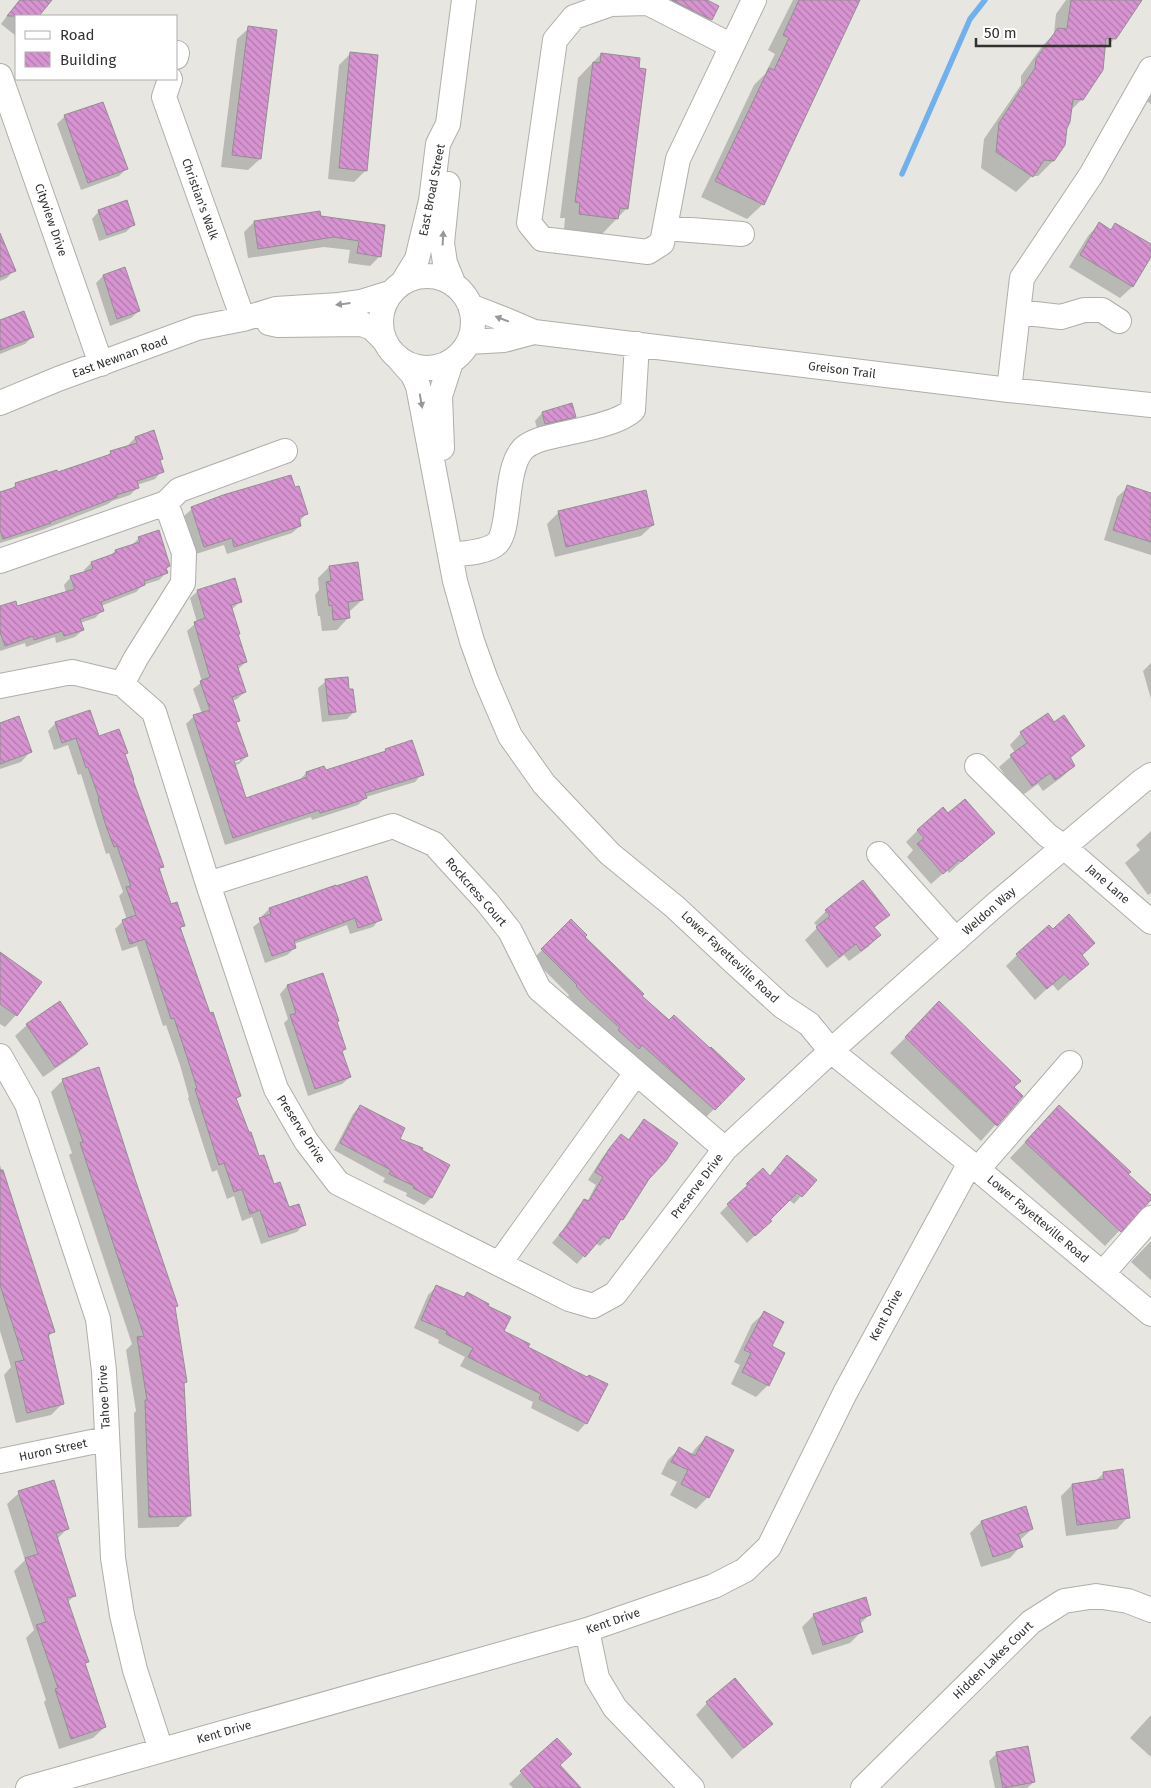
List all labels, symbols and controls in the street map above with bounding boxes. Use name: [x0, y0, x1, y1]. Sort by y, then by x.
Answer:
legend: [15, 15, 178, 80]
scale bar: [976, 15, 1110, 47]
text: 50 m: [984, 24, 1017, 42]
text: Road: [60, 26, 95, 44]
text: Building: [60, 51, 116, 69]
street label: East Broad Street: [416, 142, 448, 237]
street label: Christian's Walk: [179, 157, 221, 242]
street label: Cityview Drive: [32, 182, 70, 258]
one-way arrow: [439, 230, 447, 246]
one-way arrow: [335, 300, 351, 308]
one-way arrow: [495, 315, 510, 322]
street label: East Newnan Road: [70, 333, 170, 381]
street label: Greison Trail: [807, 359, 877, 381]
one-way arrow: [417, 394, 425, 409]
street label: Rockcress Court: [442, 855, 510, 930]
street label: Jane Lane: [1083, 861, 1133, 907]
street label: Weldon Way: [960, 884, 1019, 938]
street label: Lower Fayetteville Road: [678, 908, 782, 1006]
street label: Preserve Drive: [274, 1092, 328, 1166]
street label: Preserve Drive: [668, 1151, 726, 1221]
street label: Lower Fayetteville Road: [984, 1172, 1092, 1266]
street label: Kent Drive: [867, 1287, 905, 1343]
street label: Tahoe Drive: [95, 1365, 113, 1429]
street label: Huron Street: [18, 1436, 89, 1464]
street label: Kent Drive: [584, 1605, 642, 1637]
street label: Hidden Lakes Court: [950, 1618, 1036, 1702]
street label: Kent Drive: [195, 1718, 253, 1746]

